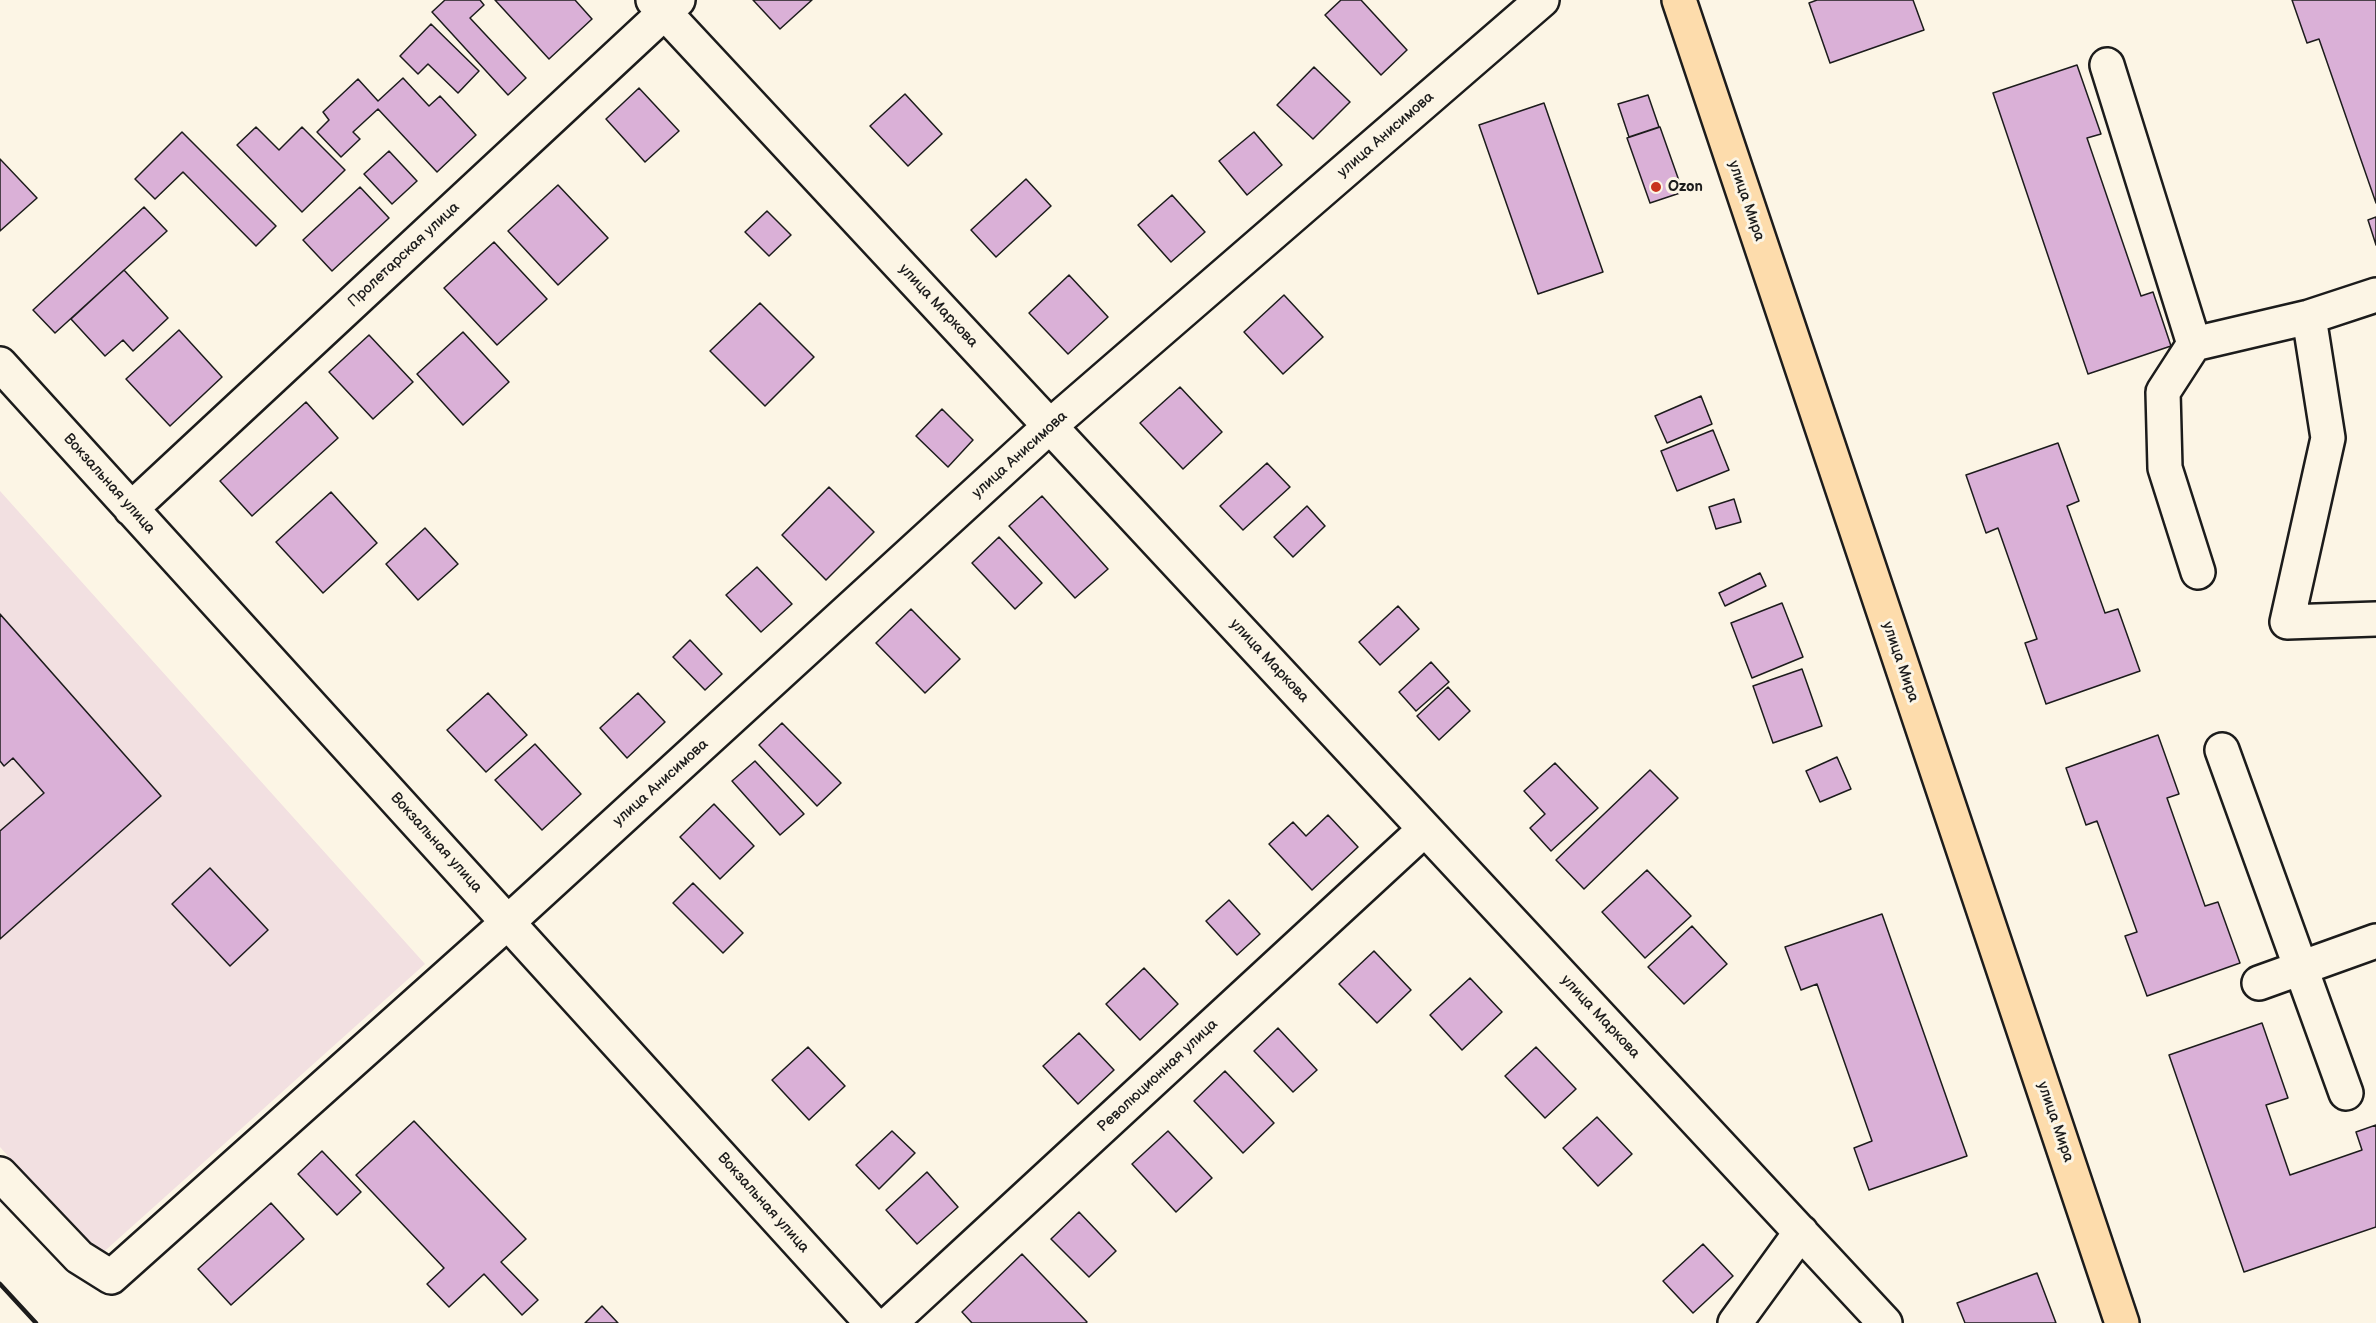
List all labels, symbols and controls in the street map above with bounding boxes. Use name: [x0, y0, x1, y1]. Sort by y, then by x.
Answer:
street label: улица Анисимова: [1334, 88, 1438, 182]
street label: улица Мира: [1724, 158, 1768, 244]
place label: Ozon: [1668, 178, 1703, 196]
marker: Ozon: [1649, 180, 1663, 194]
street label: Пролетарская улица: [344, 199, 464, 311]
street label: улица Маркова: [895, 260, 981, 352]
street label: улица Анисимова: [969, 408, 1071, 502]
street label: Вокзальная улица: [59, 430, 159, 538]
street label: улица Маркова: [1226, 615, 1312, 707]
street label: улица Мира: [1878, 619, 1922, 705]
street label: улица Анисимова: [610, 736, 712, 830]
street label: Вокзальная улица: [386, 789, 486, 897]
street label: улица Маркова: [1557, 971, 1643, 1063]
street label: Революционная улица: [1094, 1016, 1222, 1136]
street label: улица Мира: [2033, 1079, 2077, 1165]
street label: Вокзальная улица: [713, 1149, 813, 1257]

